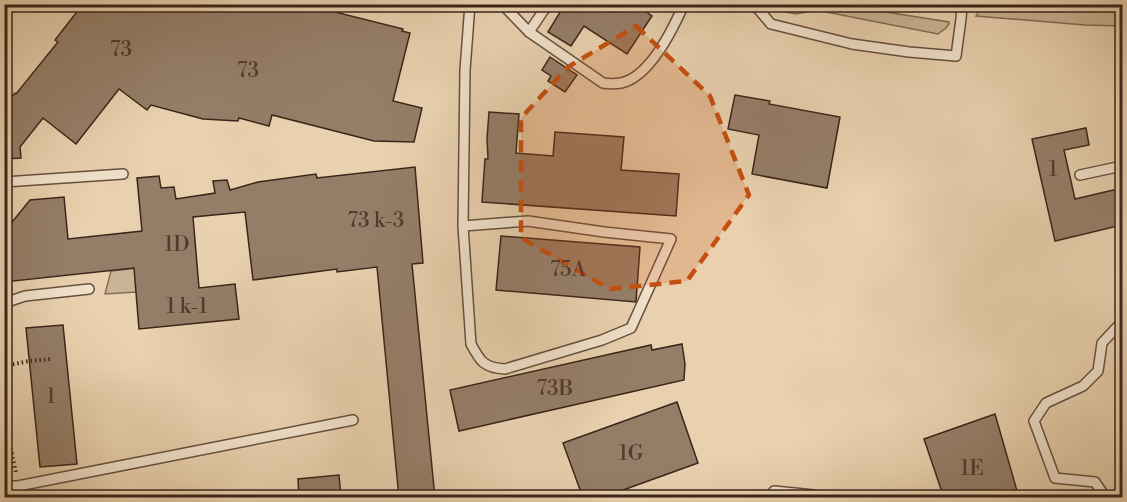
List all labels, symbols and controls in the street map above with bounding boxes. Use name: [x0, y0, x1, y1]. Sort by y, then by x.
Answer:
house number: 73: [110, 37, 132, 63]
house number: 73: [237, 58, 259, 84]
house number: 1: [1048, 157, 1058, 183]
house number: 73 k-3: [348, 208, 404, 234]
house number: 1D: [164, 232, 190, 258]
house number: 75A: [550, 257, 587, 283]
house number: 1 k-1: [166, 294, 208, 320]
house number: 73B: [537, 376, 573, 402]
house number: 1: [46, 384, 56, 410]
house number: 1G: [619, 441, 644, 467]
house number: 1E: [960, 456, 984, 482]

